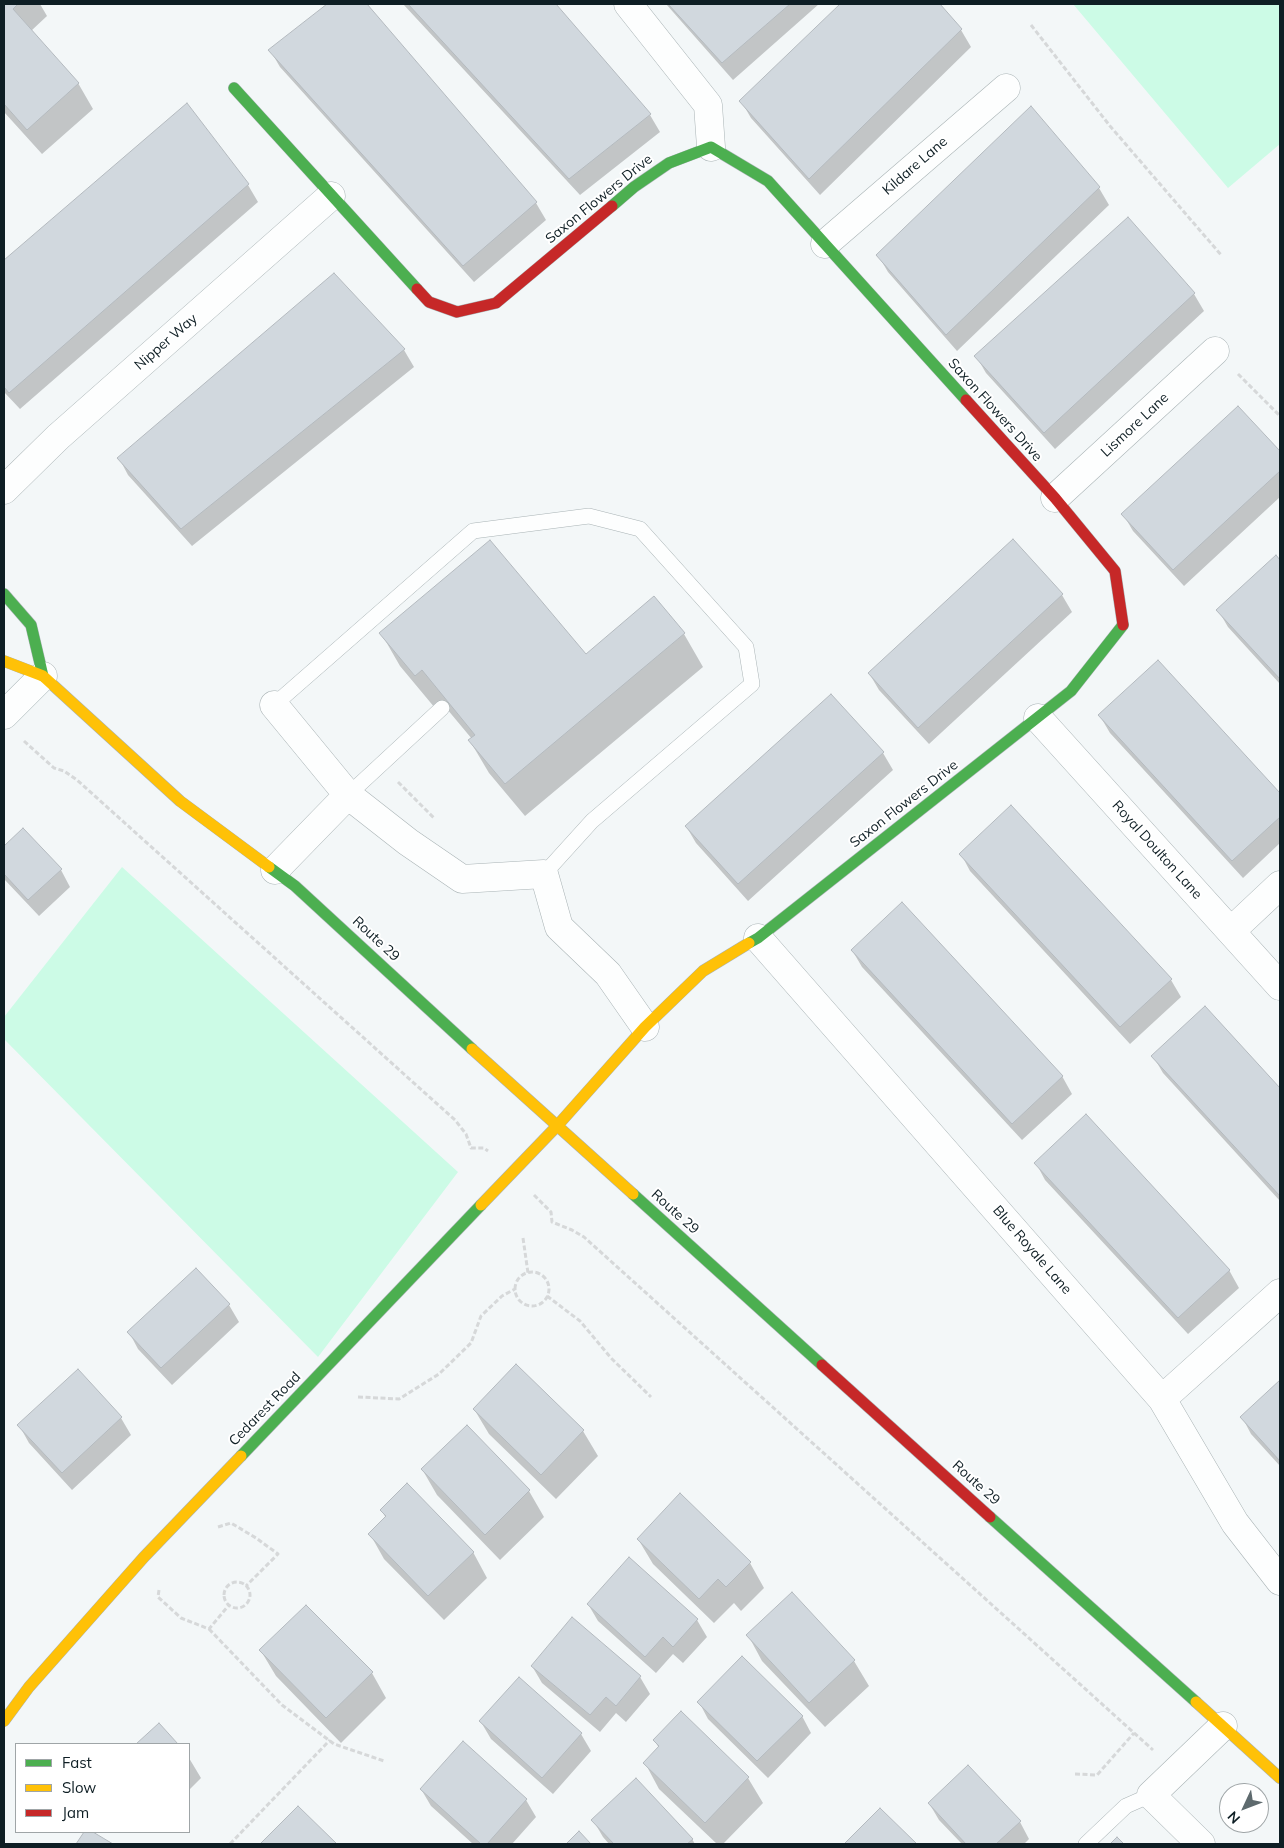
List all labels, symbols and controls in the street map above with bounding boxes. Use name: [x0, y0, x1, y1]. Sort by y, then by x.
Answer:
street label: Kildare Lane: [879, 133, 951, 199]
street label: Saxon Flowers Drive: [542, 151, 656, 247]
street label: Nipper Way: [131, 310, 201, 374]
street label: Saxon Flowers Drive: [944, 355, 1046, 465]
street label: Lismore Lane: [1098, 389, 1172, 461]
street label: Saxon Flowers Drive: [847, 757, 961, 851]
street label: Royal Doulton Lane: [1108, 797, 1206, 903]
street label: Route 29: [349, 913, 403, 965]
street label: Route 29: [648, 1186, 702, 1238]
street label: Blue Royale Lane: [989, 1202, 1075, 1298]
street label: Cedarest Road: [226, 1369, 304, 1449]
street label: Route 29: [949, 1457, 1003, 1509]
legend: [15, 1743, 190, 1833]
text: Fast: [62, 1753, 92, 1772]
text: Slow: [62, 1778, 96, 1797]
north arrow: [1219, 1783, 1269, 1833]
text: Jam: [62, 1803, 89, 1822]
text: N: [1224, 1808, 1244, 1828]

